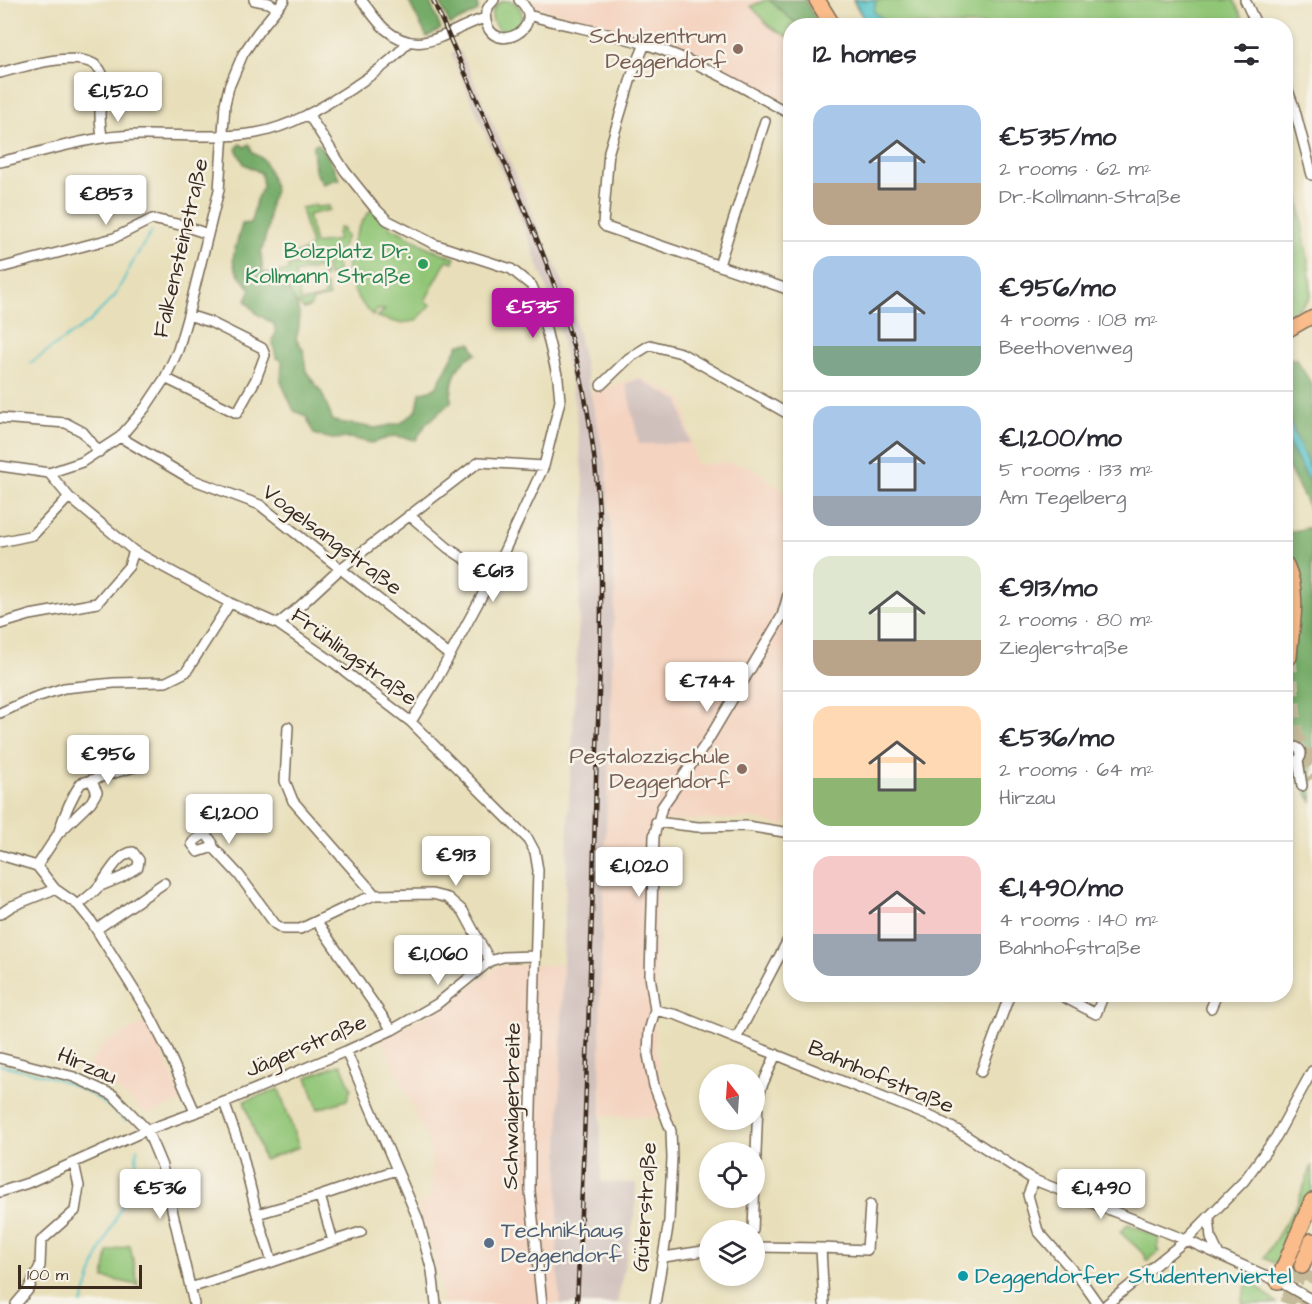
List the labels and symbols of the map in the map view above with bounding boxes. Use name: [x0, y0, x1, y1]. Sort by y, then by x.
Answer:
place label: Schulzentrum Deggendorf: [589, 21, 727, 78]
marker: Schulzentrum Deggendorf: [731, 42, 745, 56]
pin: €1,520: [69, 72, 167, 123]
street label: Falkensteinstraße: [145, 155, 217, 341]
pin: €853: [70, 175, 142, 226]
place label: Bolzplatz Dr. Kollmann Straße: [245, 236, 411, 292]
marker: Bolzplatz Dr. Kollmann Straße: [416, 257, 430, 271]
pin: €535: [497, 288, 569, 339]
street label: Vogelsangstraße: [255, 477, 409, 604]
pin: €613: [457, 552, 529, 603]
street label: Frühlingstraße: [284, 601, 424, 714]
pin: €744: [671, 662, 743, 713]
pin: €956: [72, 735, 144, 786]
place label: Pestalozzischule Deggendorf: [570, 741, 731, 798]
marker: Pestalozzischule Deggendorf: [735, 762, 749, 776]
pin: €1,200: [180, 794, 278, 845]
pin: €913: [420, 836, 492, 887]
pin: €1,020: [590, 847, 688, 898]
pin: €1,060: [389, 935, 487, 986]
street label: Jägerstraße: [241, 1006, 372, 1086]
street label: Schwaigerbreite: [495, 1022, 530, 1190]
street label: Bahnhofstraße: [803, 1032, 959, 1122]
street label: Hirzau: [52, 1040, 122, 1092]
north arrow: [699, 1064, 765, 1130]
street label: Güterstraße: [625, 1141, 665, 1273]
pin: €536: [124, 1169, 196, 1220]
pin: €1,490: [1052, 1169, 1150, 1220]
place label: Technikhaus Deggendorf: [501, 1215, 624, 1272]
marker: Technikhaus Deggendorf: [482, 1236, 496, 1250]
place label: Deggendorfer Studentenviertel: [975, 1261, 1292, 1293]
scale bar: [18, 1262, 142, 1290]
marker: Deggendorfer Studentenviertel: [956, 1269, 970, 1283]

